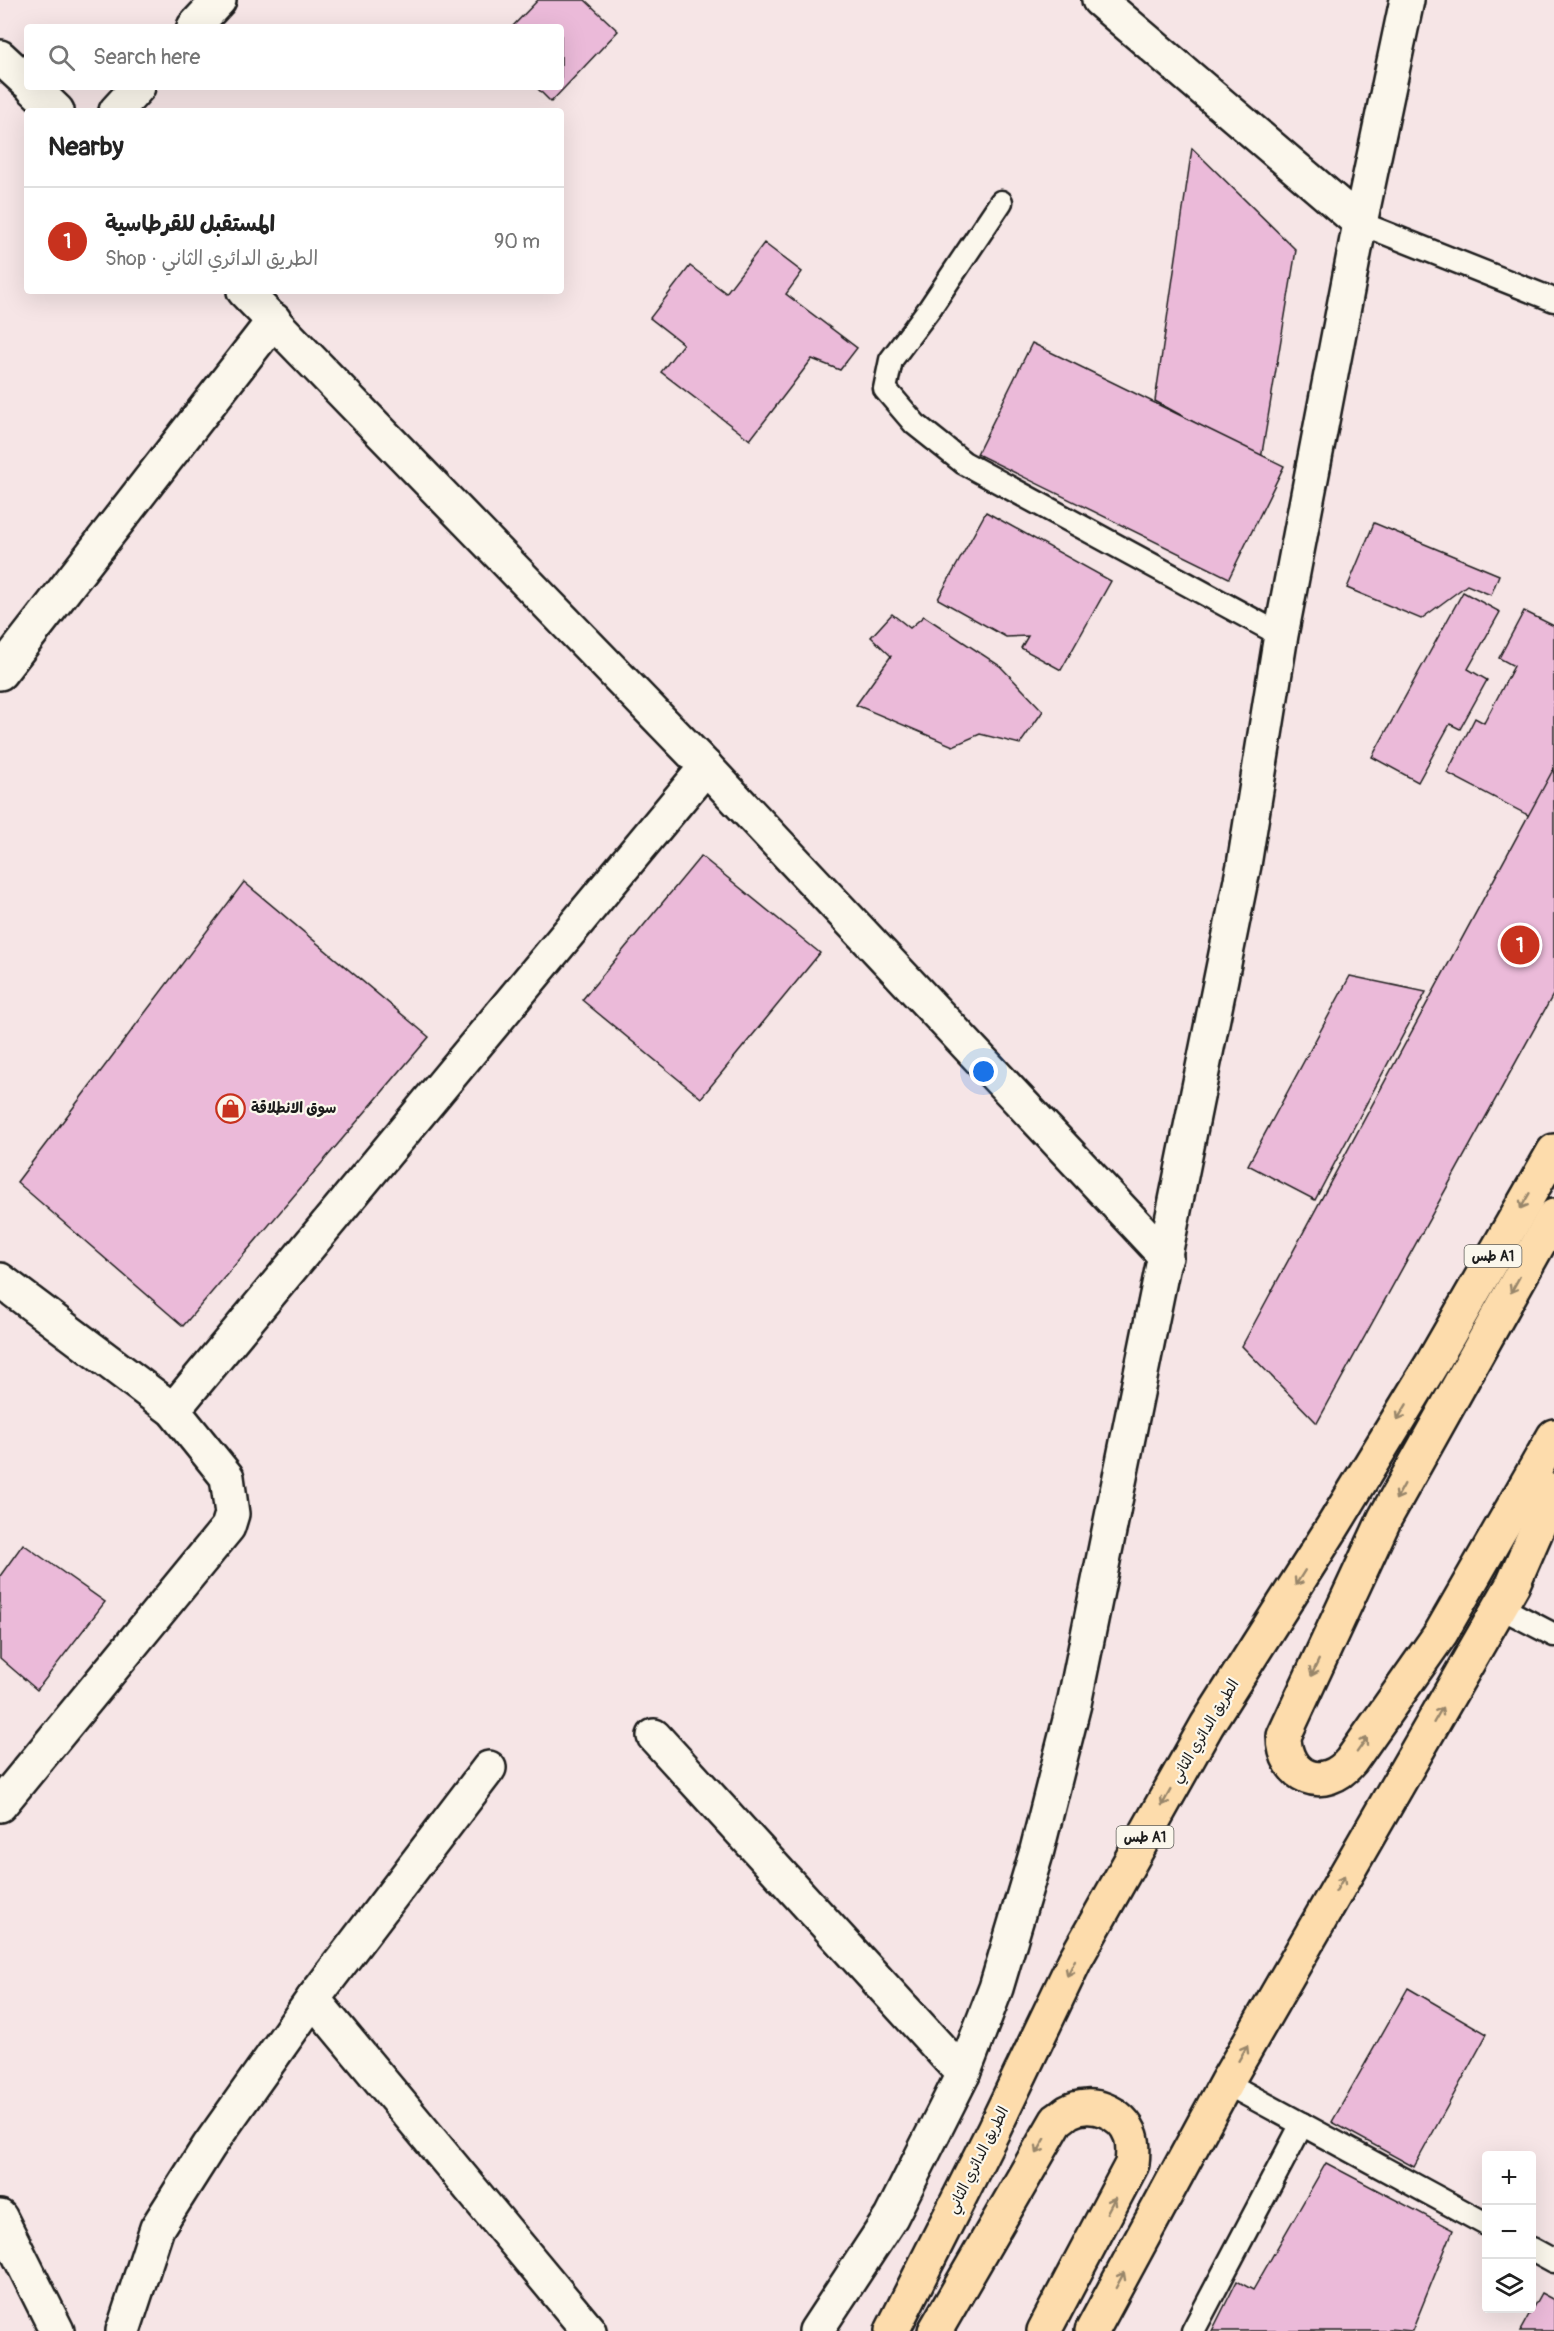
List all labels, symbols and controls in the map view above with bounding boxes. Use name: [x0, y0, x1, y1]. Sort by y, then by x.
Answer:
search box: [24, 24, 564, 90]
icon: search: [45, 41, 78, 74]
text: Search here: [93, 43, 200, 71]
text: Nearby: [48, 131, 124, 163]
text: المستقبل للقرطاسية: [105, 210, 275, 238]
text: 1: [64, 229, 71, 254]
text: 90 m: [494, 229, 540, 254]
text: Shop · الطريق الدائري الثاني: [105, 246, 318, 271]
pin: 1: [1500, 922, 1540, 968]
your location: [969, 1057, 998, 1086]
shop icon: سوق الانطلاقة: [214, 1092, 246, 1124]
place label: سوق الانطلاقة: [251, 1099, 336, 1118]
one-way arrow: [1519, 1192, 1530, 1210]
road number: طس A1: [1464, 1245, 1522, 1267]
one-way arrow: [1509, 1276, 1520, 1294]
one-way arrow: [1396, 1403, 1408, 1420]
one-way arrow: [1393, 1483, 1405, 1500]
one-way arrow: [1294, 1569, 1306, 1586]
one-way arrow: [1308, 1658, 1320, 1676]
street label: الطريق الدائري الثاني: [1167, 1676, 1246, 1788]
one-way arrow: [1432, 1707, 1444, 1724]
one-way arrow: [1356, 1738, 1368, 1754]
one-way arrow: [1160, 1789, 1172, 1806]
road number: طس A1: [1116, 1826, 1174, 1848]
one-way arrow: [1335, 1876, 1347, 1893]
one-way arrow: [1065, 1959, 1077, 1977]
one-way arrow: [1237, 2045, 1249, 2062]
street label: الطريق الدائري الثاني: [943, 2103, 1016, 2218]
one-way arrow: [1035, 2137, 1047, 2154]
map controls: [1482, 2151, 1536, 2313]
button: +: [1482, 2151, 1536, 2205]
one-way arrow: [1105, 2197, 1117, 2214]
button: −: [1482, 2205, 1536, 2259]
button: layers: [1482, 2259, 1536, 2313]
one-way arrow: [1115, 2271, 1126, 2289]

